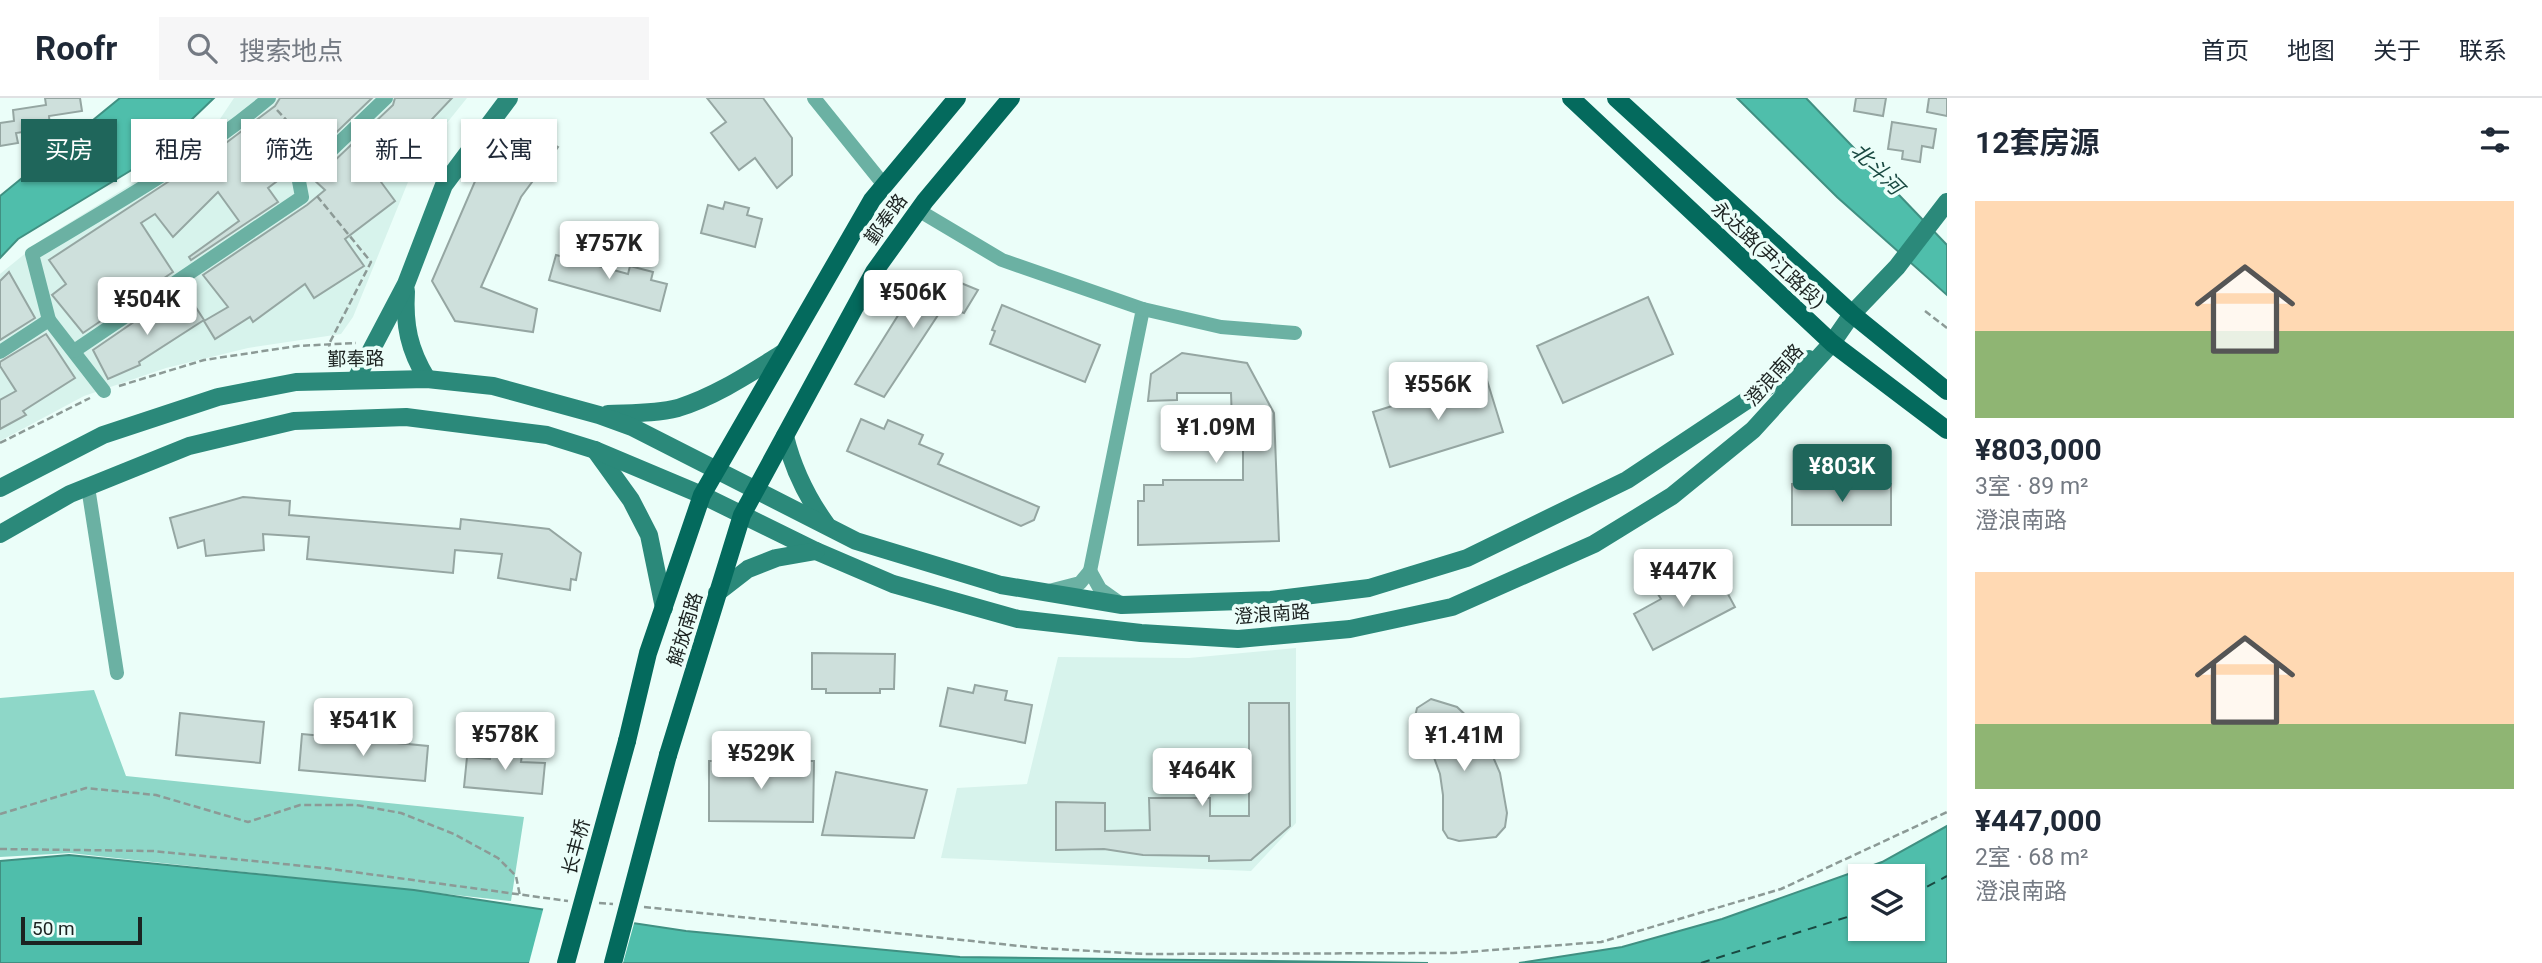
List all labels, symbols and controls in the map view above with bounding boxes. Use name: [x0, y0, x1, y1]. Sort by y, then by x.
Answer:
search box: [159, 17, 649, 80]
text: Roofr: [35, 29, 117, 68]
icon: search: [183, 29, 221, 67]
text: 搜索地点: [239, 36, 343, 66]
text: 首页: [2201, 37, 2249, 65]
text: 地图: [2287, 37, 2335, 65]
text: 关于: [2373, 37, 2421, 65]
text: 联系: [2459, 37, 2507, 65]
chip: 买房: [21, 119, 117, 182]
chip: 租房: [131, 119, 227, 182]
chip: 筛选: [241, 119, 337, 182]
chip: 新上: [351, 119, 447, 182]
chip: 公寓: [461, 119, 557, 182]
icon: filters: [2476, 121, 2514, 159]
text: 12套房源: [1975, 125, 2099, 160]
water label: 北斗河: [1846, 138, 1911, 203]
street label: 鄞奉路: [860, 189, 912, 249]
street label: 永达路(尹江路段): [1707, 197, 1829, 313]
pin: ¥757K: [560, 222, 658, 281]
text: ¥757K: [576, 230, 642, 257]
icon: home: [2182, 246, 2308, 372]
pin: ¥506K: [864, 271, 962, 330]
pin: ¥504K: [98, 278, 196, 337]
text: ¥506K: [880, 279, 946, 306]
text: ¥504K: [114, 286, 180, 313]
street label: 澄浪南路: [1740, 339, 1808, 411]
street label: 鄞奉路: [327, 347, 385, 371]
pin: ¥556K: [1389, 362, 1487, 422]
text: ¥556K: [1405, 371, 1471, 398]
pin: ¥1.09M: [1159, 406, 1273, 465]
text: ¥1.09M: [1177, 414, 1255, 441]
text: ¥803,000: [1975, 432, 2102, 467]
pin: ¥803K: [1793, 444, 1891, 504]
text: ¥803K: [1809, 453, 1875, 480]
text: 3室 · 89 m²: [1975, 473, 2089, 500]
text: 澄浪南路: [1975, 507, 2067, 534]
pin: ¥447K: [1634, 550, 1732, 609]
text: ¥447K: [1650, 558, 1716, 585]
street label: 解放南路: [663, 589, 707, 669]
street label: 澄浪南路: [1233, 600, 1311, 628]
icon: home: [2182, 617, 2308, 743]
pin: ¥541K: [314, 698, 412, 758]
text: ¥541K: [330, 707, 396, 734]
pin: ¥578K: [456, 712, 554, 772]
pin: ¥1.41M: [1407, 714, 1521, 773]
text: ¥578K: [472, 721, 538, 748]
text: ¥1.41M: [1425, 722, 1503, 749]
pin: ¥529K: [712, 732, 810, 791]
text: ¥529K: [728, 740, 794, 767]
pin: ¥464K: [1153, 748, 1251, 808]
text: ¥464K: [1169, 757, 1235, 784]
text: ¥447,000: [1975, 803, 2102, 838]
street label: 长丰桥: [558, 816, 594, 878]
text: 2室 · 68 m²: [1975, 844, 2089, 871]
map controls: [1848, 864, 1925, 941]
button: layers: [1848, 864, 1925, 941]
text: 澄浪南路: [1975, 878, 2067, 905]
scale bar: [21, 914, 142, 946]
text: 50 m: [32, 917, 75, 940]

